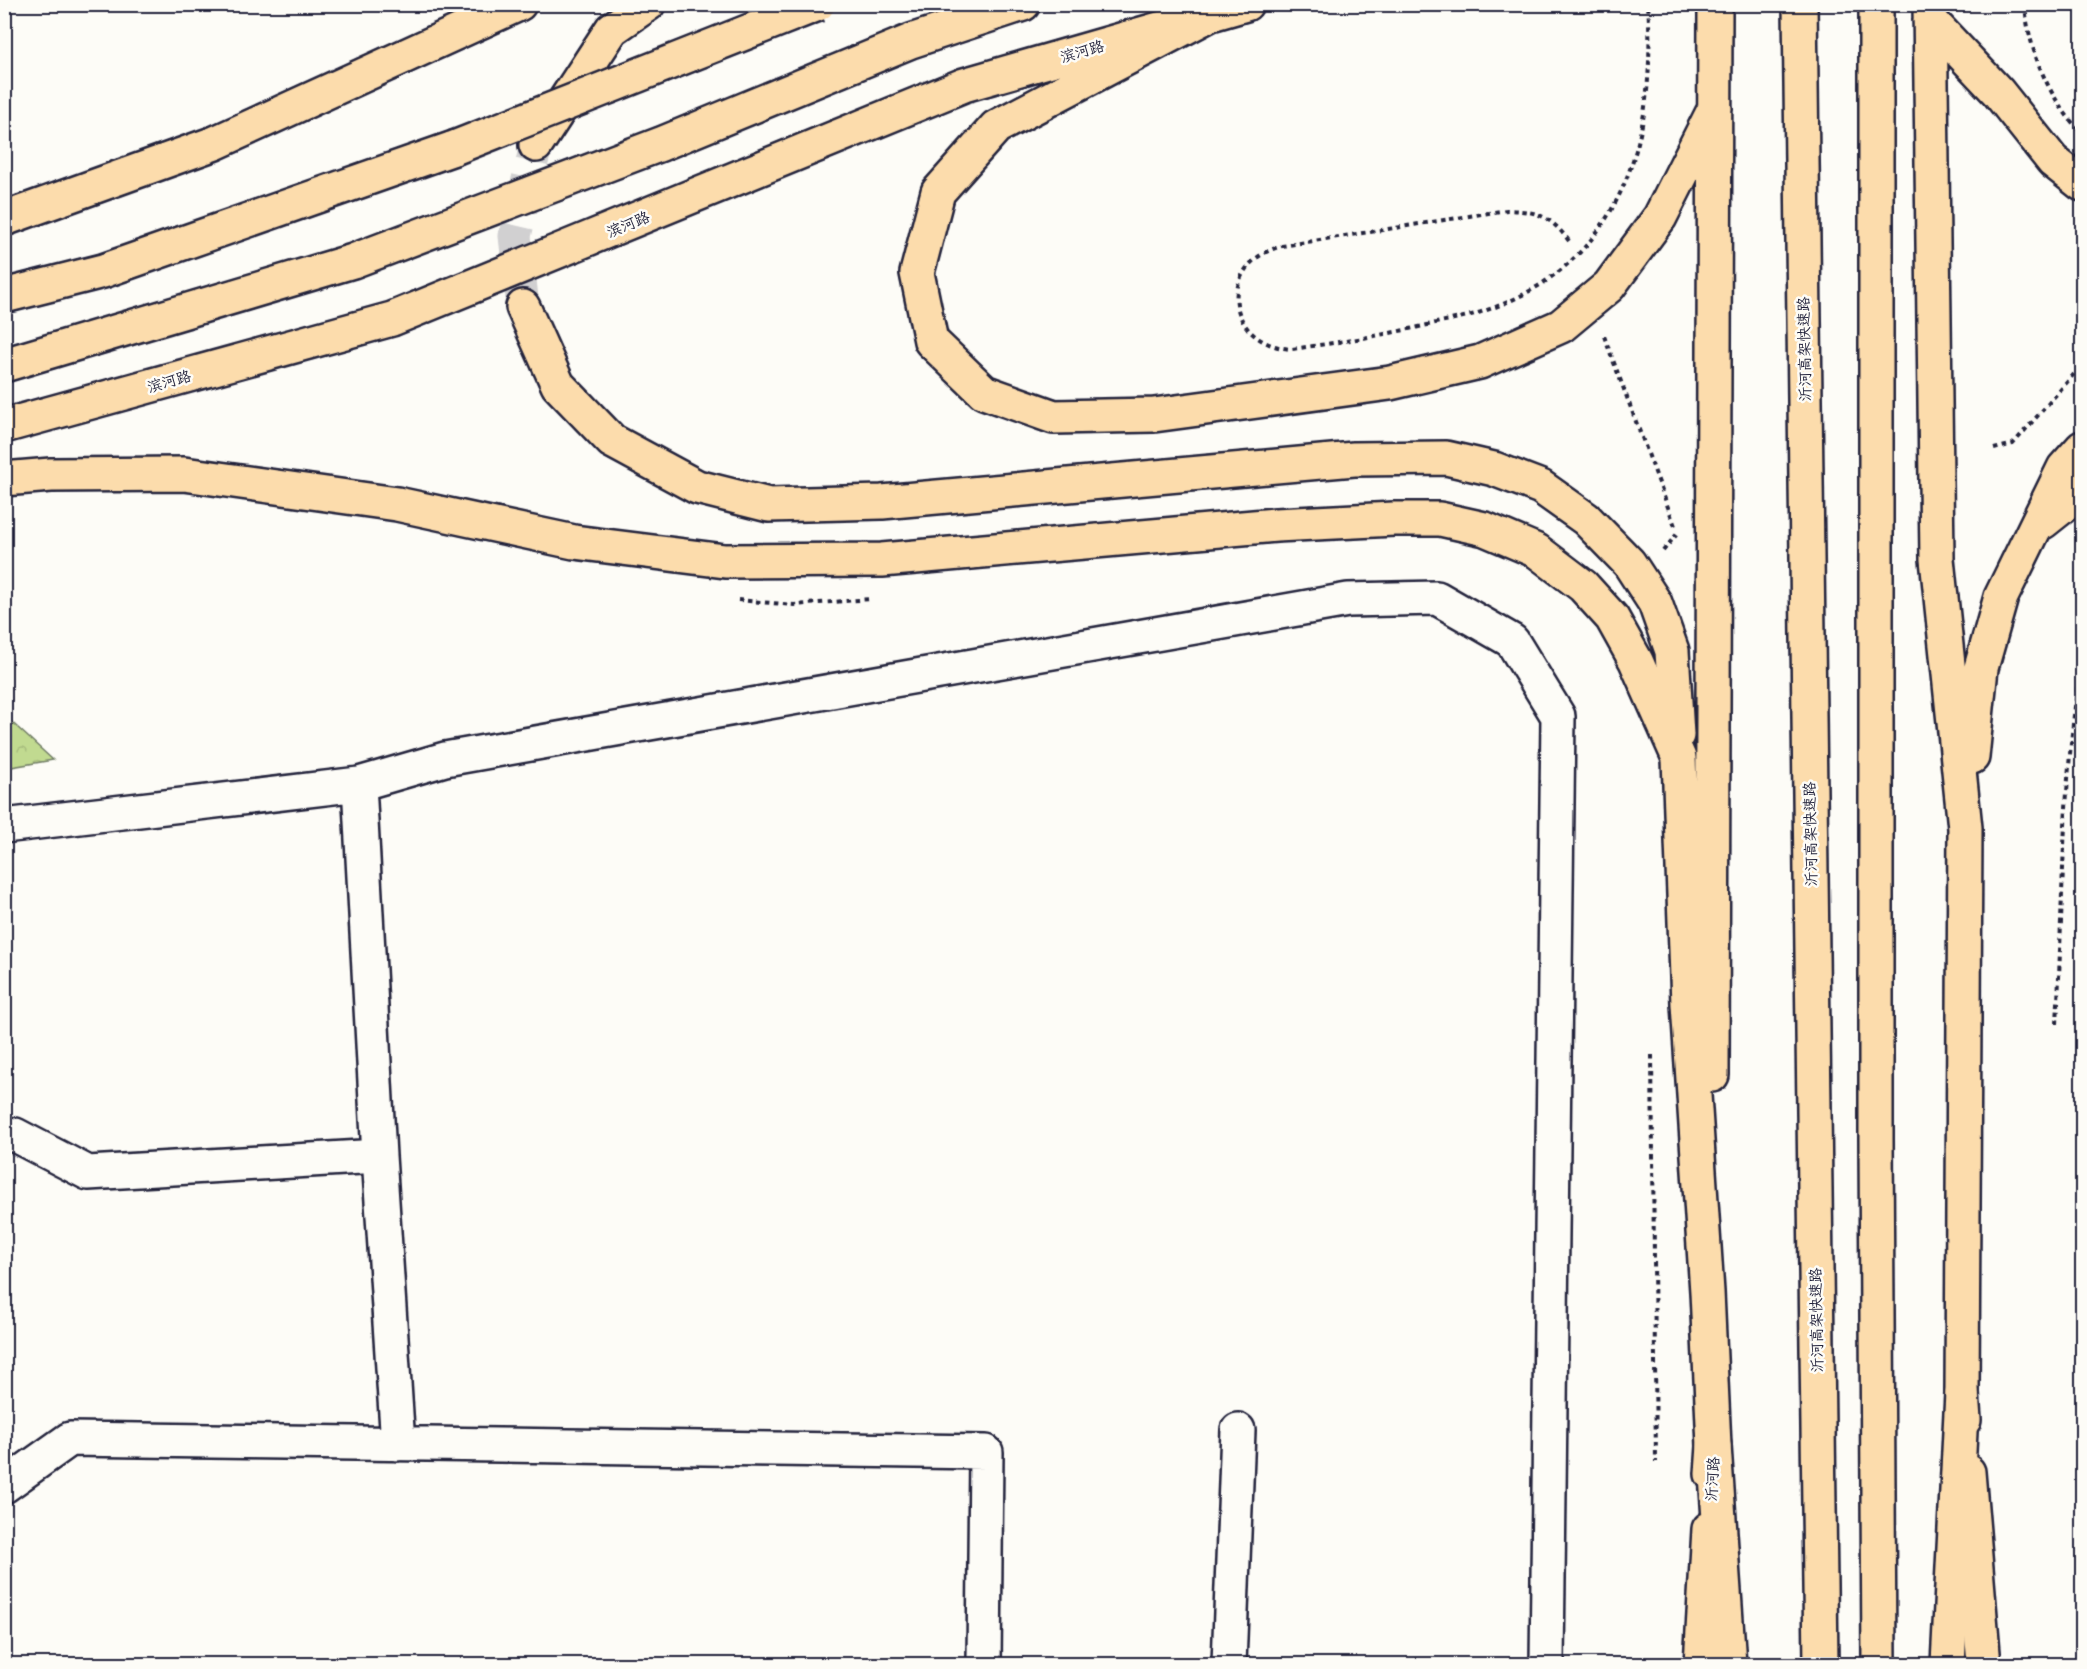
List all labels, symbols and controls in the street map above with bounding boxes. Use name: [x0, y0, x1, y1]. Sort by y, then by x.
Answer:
street label: 滨河路: [1058, 36, 1106, 66]
street label: 滨河路: [604, 207, 652, 241]
street label: 沂河高架快速路: [1794, 296, 1814, 402]
street label: 滨河路: [145, 366, 193, 396]
street label: 沂河高架快速路: [1800, 781, 1820, 887]
street label: 沂河高架快速路: [1806, 1267, 1826, 1373]
street label: 沂河路: [1701, 1456, 1723, 1502]

